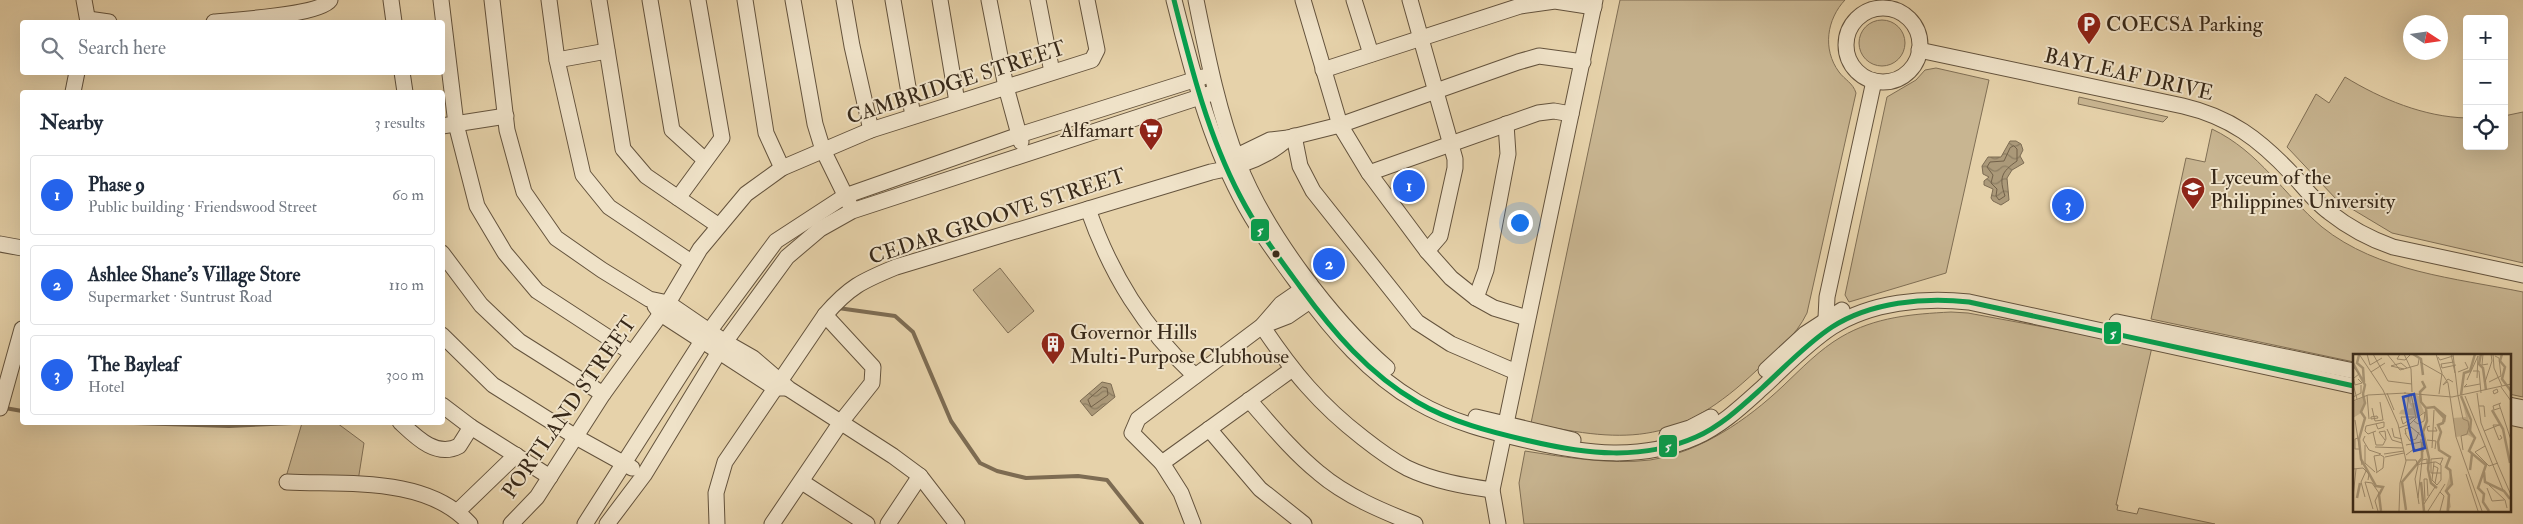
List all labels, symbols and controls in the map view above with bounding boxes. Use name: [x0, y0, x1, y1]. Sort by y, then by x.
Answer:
parking icon: COECSA Parking: [2076, 11, 2102, 45]
place label: COECSA Parking: [2106, 11, 2264, 38]
north arrow: [2403, 15, 2448, 60]
map controls: [2463, 15, 2508, 150]
button: +: [2463, 15, 2508, 60]
search box: [20, 20, 445, 75]
icon: search: [38, 34, 66, 62]
street label: CAMBRIDGE STREET: [843, 34, 1069, 131]
text: Search here: [78, 36, 166, 60]
street label: BAYLEAF DRIVE: [2042, 42, 2216, 107]
button: −: [2463, 60, 2508, 105]
button: locate: [2463, 105, 2508, 150]
text: Nearby: [40, 109, 103, 136]
text: 3 results: [374, 113, 425, 133]
place label: Alfamart: [1059, 117, 1134, 144]
supermarket icon: Alfamart: [1138, 117, 1164, 151]
street label: CEDAR GROOVE STREET: [865, 162, 1129, 271]
place label: Lyceum of the Philippines University: [2210, 164, 2396, 215]
pin: 1: [1393, 167, 1425, 205]
text: Phase 9: [88, 173, 145, 197]
school or university icon: Lyceum of the Philippines University: [2180, 176, 2206, 210]
text: 1: [54, 185, 60, 205]
text: 60 m: [392, 185, 424, 205]
pin: 3: [2052, 186, 2084, 224]
text: Public building · Friendswood Street: [88, 197, 317, 217]
your location: [1507, 210, 1533, 236]
line badge: 5: [1250, 218, 1270, 242]
text: 5: [1257, 222, 1264, 239]
pin: 2: [1313, 245, 1345, 283]
unlabelled marker: [1271, 249, 1281, 259]
text: Ashlee Shane's Village Store: [88, 263, 300, 287]
text: 2: [53, 275, 61, 295]
text: 110 m: [389, 275, 424, 295]
text: Supermarket · Suntrust Road: [88, 287, 272, 307]
street label: PORTLAND STREET: [496, 310, 643, 504]
place label: Governor Hills Multi-Purpose Clubhouse: [1070, 319, 1289, 370]
line badge: 5: [2103, 321, 2122, 345]
text: 5: [2110, 325, 2117, 342]
building icon: Governor Hills Multi-Purpose Clubhouse: [1040, 331, 1066, 365]
text: The Bayleaf: [88, 353, 179, 377]
inset map: [2353, 354, 2510, 512]
text: 3: [54, 365, 60, 385]
text: 300 m: [386, 365, 424, 385]
text: Hotel: [88, 377, 125, 397]
line badge: 5: [1658, 434, 1678, 458]
text: 5: [1665, 438, 1672, 455]

